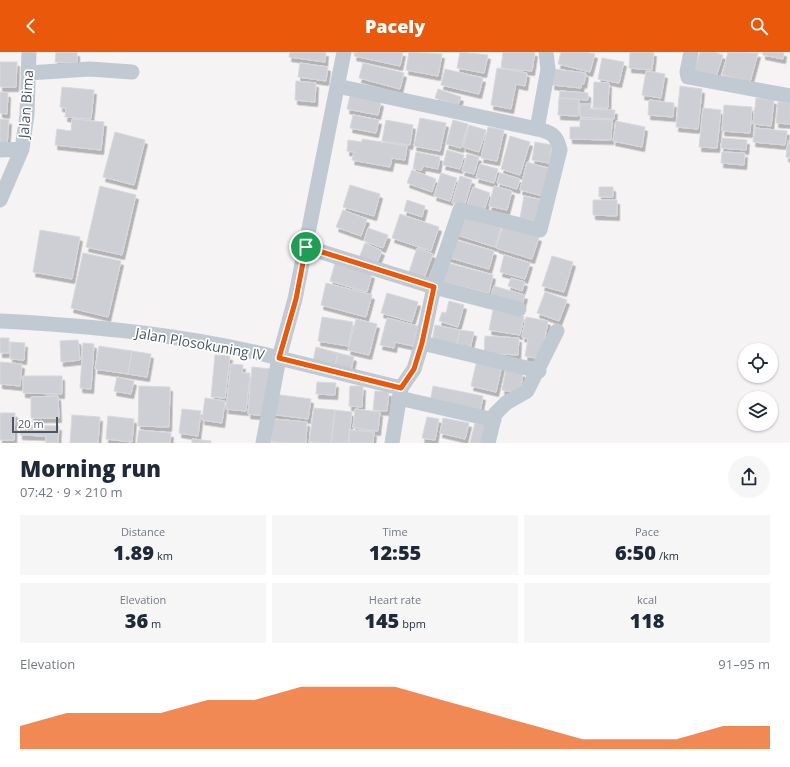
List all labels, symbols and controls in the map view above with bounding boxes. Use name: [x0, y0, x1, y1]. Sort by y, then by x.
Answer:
text: Pacely: [365, 14, 425, 38]
icon: back: [20, 15, 42, 37]
icon: search: [748, 15, 770, 37]
street label: Jalan Bima: [13, 69, 37, 141]
pin: [289, 230, 323, 264]
icon: arrive: [295, 236, 317, 258]
street label: Jalan Plosokuning IV: [132, 322, 267, 364]
map controls: [738, 343, 778, 431]
button: locate: [738, 343, 778, 383]
button: layers: [738, 391, 778, 431]
scale bar: [12, 415, 58, 434]
text: 20 m: [18, 416, 44, 431]
text: Morning run: [20, 453, 161, 483]
button: share: [728, 456, 770, 498]
text: 07:42 · 9 × 210 m: [20, 483, 123, 501]
text: Distance: [121, 524, 165, 539]
text: Time: [382, 524, 408, 539]
text: Pace: [635, 524, 659, 539]
text: 1.89: [113, 539, 154, 566]
text: 12:55: [369, 539, 421, 566]
text: 6:50: [615, 539, 656, 566]
text: km: [154, 548, 173, 563]
text: /km: [656, 548, 679, 563]
text: Elevation: [120, 592, 166, 607]
text: Heart rate: [369, 592, 421, 607]
text: kcal: [637, 592, 657, 607]
text: 36: [125, 607, 148, 634]
text: 145: [364, 607, 399, 634]
text: 118: [629, 607, 665, 634]
text: m: [148, 616, 161, 631]
text: bpm: [399, 616, 426, 631]
text: Elevation: [20, 655, 75, 673]
text: 91–95 m: [718, 655, 770, 673]

